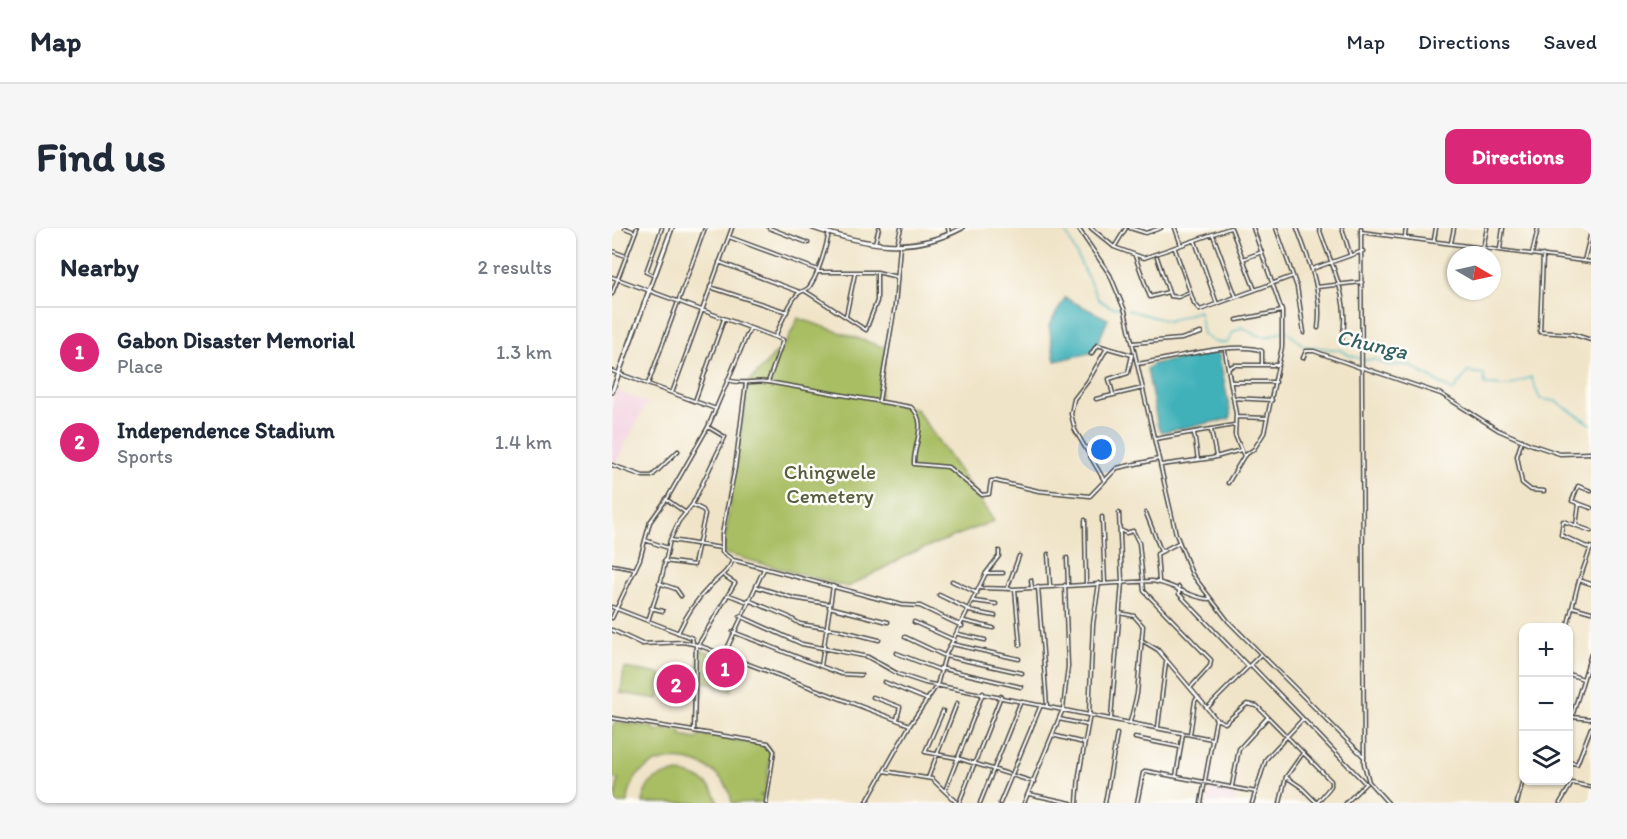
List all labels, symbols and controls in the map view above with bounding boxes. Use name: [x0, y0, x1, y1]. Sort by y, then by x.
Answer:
text: Map: [30, 24, 81, 58]
text: Map: [1347, 29, 1385, 54]
text: Directions: [1418, 29, 1510, 54]
text: Saved: [1543, 29, 1597, 54]
button: Directions: [1445, 129, 1591, 184]
text: Find us: [36, 131, 166, 182]
north arrow: [1447, 246, 1501, 300]
text: Nearby: [60, 251, 139, 283]
text: 2 results: [478, 255, 552, 279]
water label: Chunga: [1334, 323, 1411, 366]
text: Gabon Disaster Memorial: [117, 327, 355, 354]
text: 1: [75, 340, 84, 364]
text: 1.3 km: [496, 340, 552, 364]
text: Place: [117, 354, 163, 378]
text: Independence Stadium: [117, 417, 335, 444]
text: 2: [74, 430, 85, 454]
text: 1.4 km: [495, 430, 552, 454]
your location: [1087, 435, 1116, 464]
text: Sports: [117, 444, 173, 468]
park label: Chingwele Cemetery: [784, 459, 876, 508]
map controls: [1519, 623, 1573, 785]
button: +: [1519, 623, 1573, 677]
pin: 1: [706, 646, 744, 690]
pin: 2: [656, 662, 696, 706]
button: −: [1519, 677, 1573, 731]
button: layers: [1519, 731, 1573, 785]

